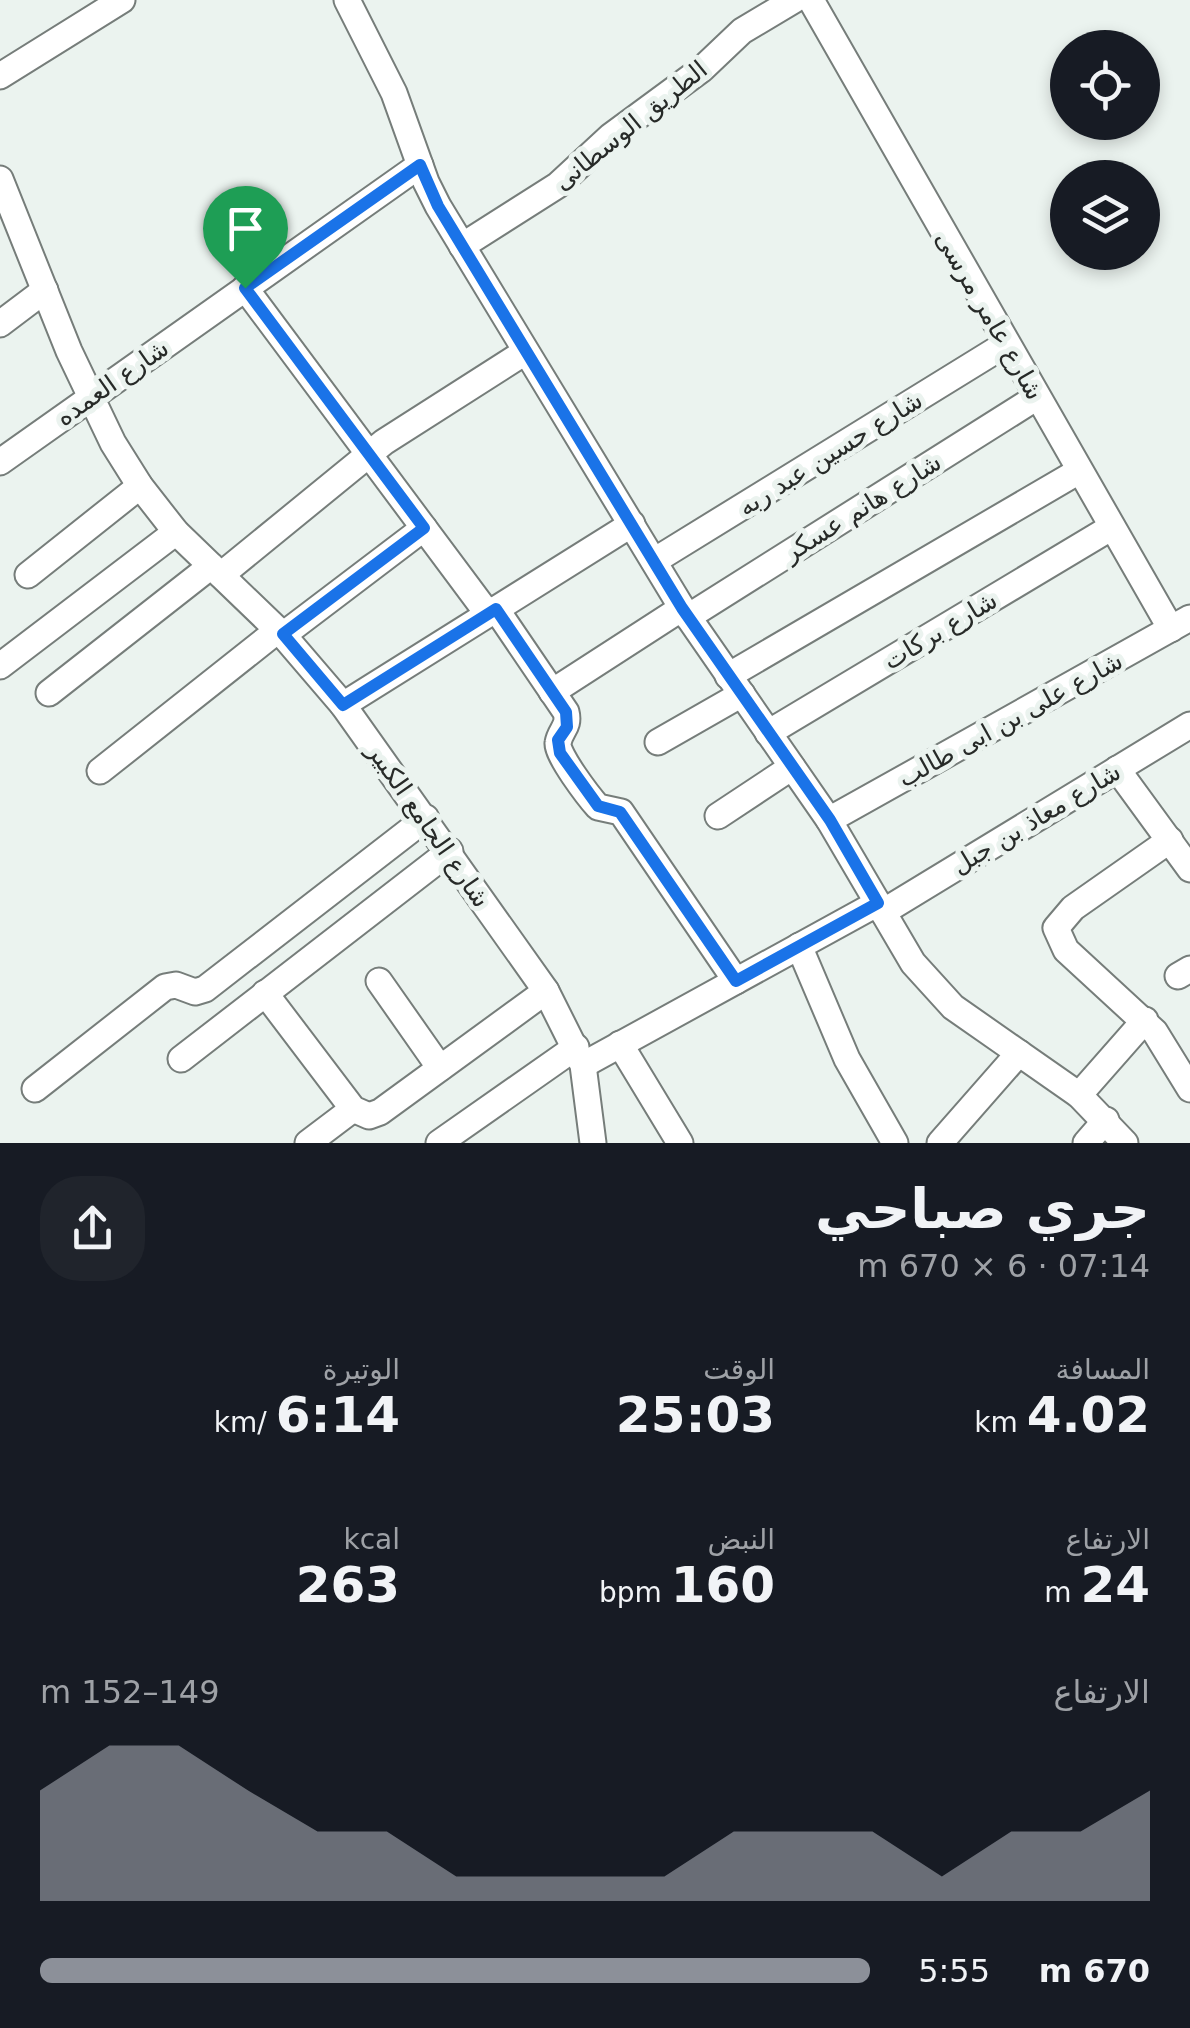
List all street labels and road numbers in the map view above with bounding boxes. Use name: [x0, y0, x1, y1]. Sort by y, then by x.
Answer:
street label: الطريق الوسطانى: [548, 55, 713, 196]
street label: شارع عامر مرسى: [929, 226, 1050, 405]
street label: شارع العمده: [50, 333, 174, 432]
street label: شارع حسين عبد ربه: [733, 385, 928, 522]
street label: شارع هانم عسكر: [776, 447, 947, 569]
street label: شارع بركات: [878, 585, 1002, 676]
street label: شارع على بن ابى طالب: [893, 646, 1127, 793]
street label: شارع الجامع الكبير: [359, 736, 496, 914]
street label: شارع معاذ بن جبل: [947, 757, 1126, 880]

